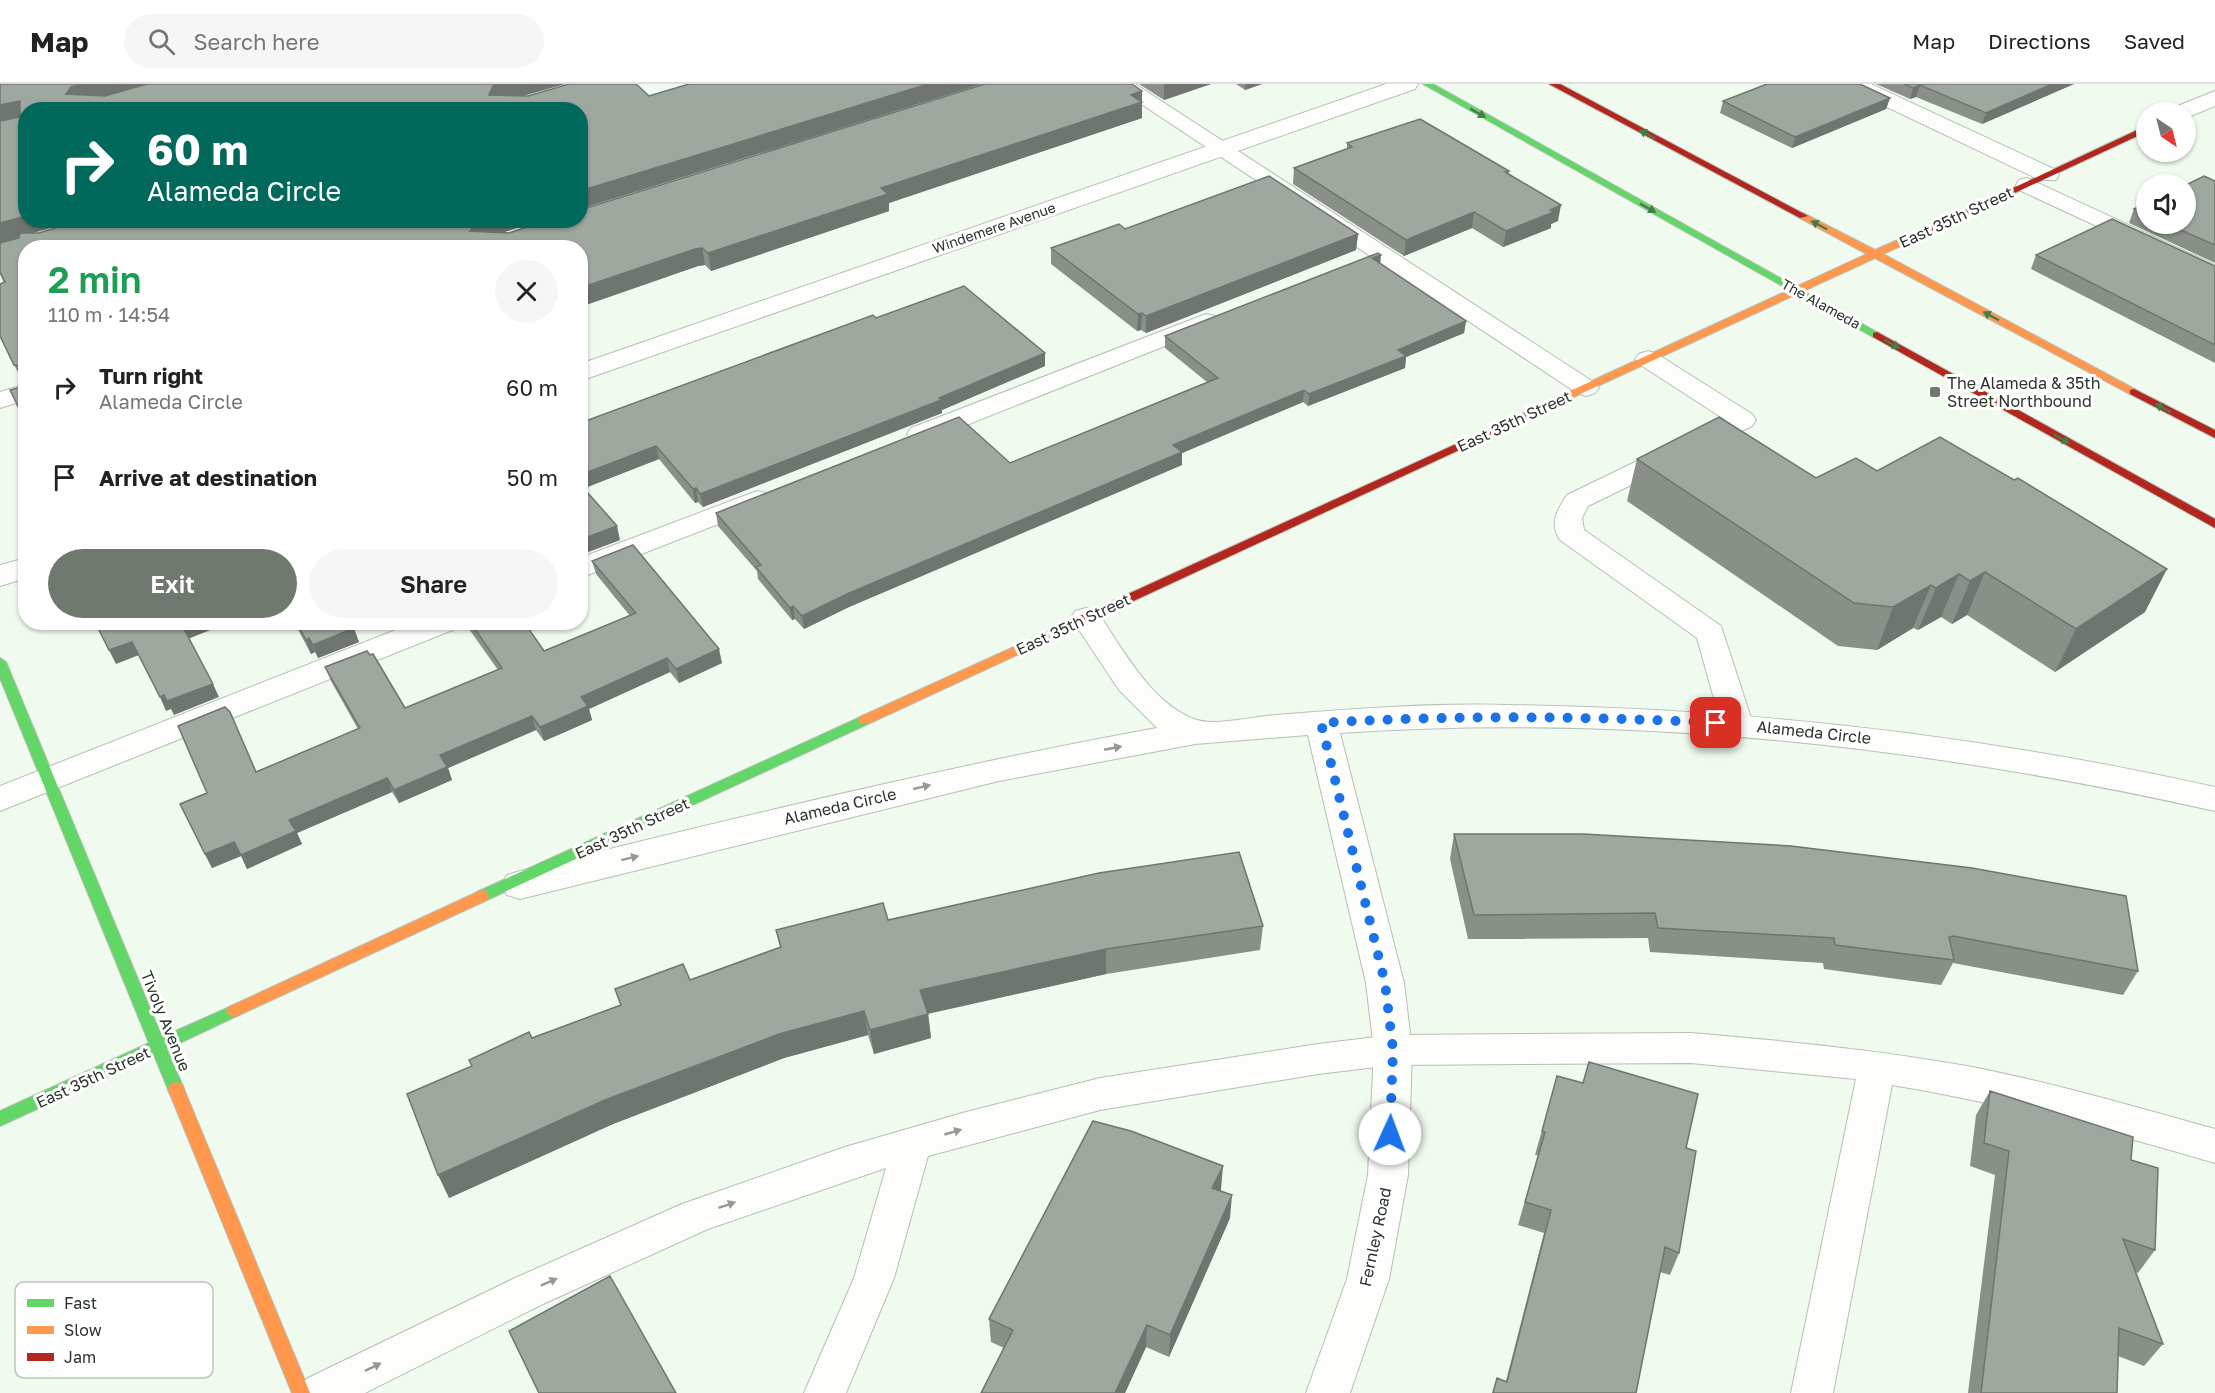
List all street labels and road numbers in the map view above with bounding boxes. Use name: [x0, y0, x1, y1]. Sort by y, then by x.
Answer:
street label: East 35th Street: [1896, 182, 2016, 252]
street label: Windemere Avenue: [930, 198, 1058, 257]
street label: The Alameda: [1779, 275, 1864, 332]
street label: East 35th Street: [1454, 386, 1574, 456]
street label: East 35th Street: [1013, 589, 1133, 659]
street label: Alameda Circle: [1756, 716, 1872, 748]
street label: Alameda Circle: [782, 783, 898, 829]
street label: East 35th Street: [572, 793, 692, 863]
street label: Tivoly Avenue: [137, 968, 195, 1074]
street label: East 35th Street: [33, 1042, 153, 1112]
street label: Fernley Road: [1355, 1186, 1395, 1288]

